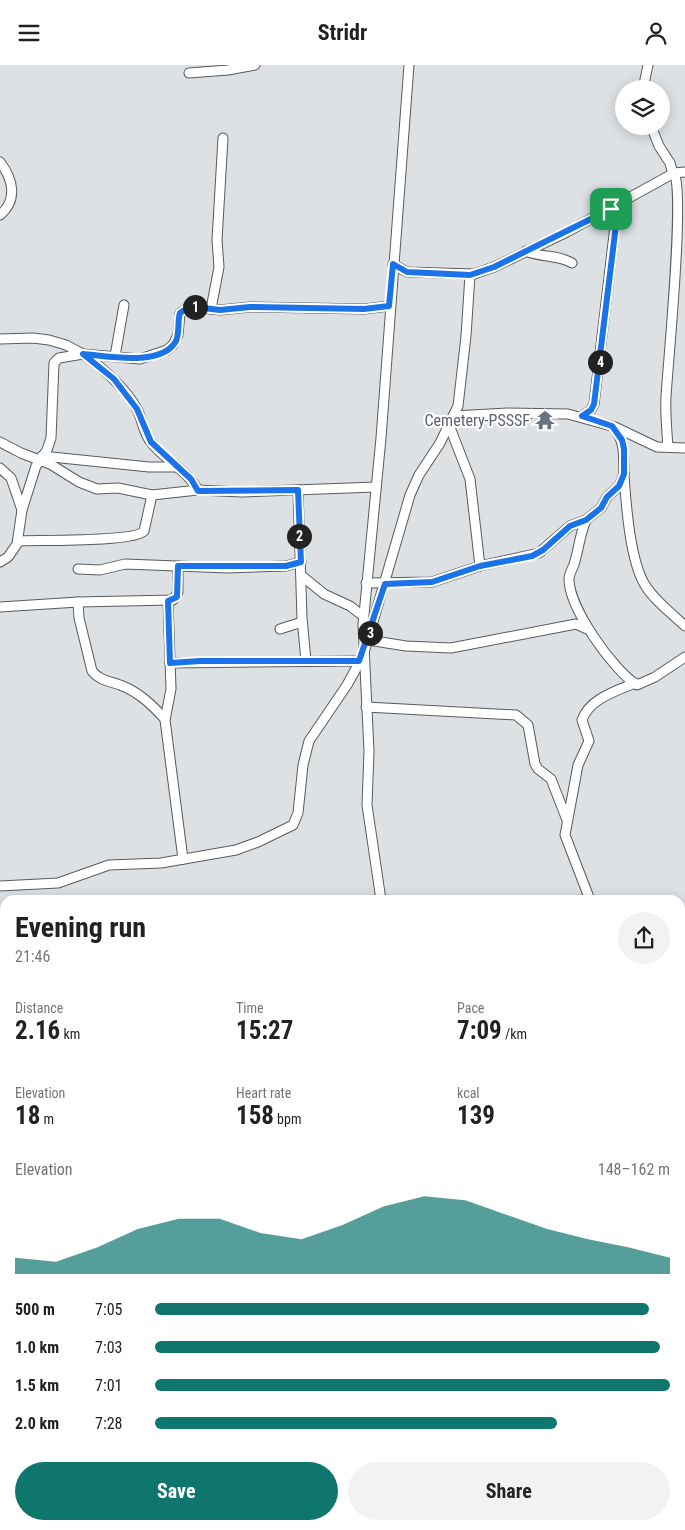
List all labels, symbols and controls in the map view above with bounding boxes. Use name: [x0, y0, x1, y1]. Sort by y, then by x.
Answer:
icon: menu: [15, 19, 43, 47]
icon: person: [642, 19, 670, 47]
text: Stridr: [318, 20, 367, 45]
map controls: [615, 80, 670, 135]
button: layers: [615, 80, 670, 135]
pin: [590, 188, 632, 230]
icon: arrive: [597, 195, 625, 223]
pin: 1: [182, 295, 208, 319]
text: 1: [192, 299, 199, 315]
pin: 4: [588, 349, 612, 375]
text: 4: [597, 354, 604, 370]
temple icon: Cemetery-PSSSF: [534, 409, 556, 431]
place label: Cemetery-PSSSF: [425, 411, 530, 430]
pin: 2: [286, 523, 312, 549]
text: 2: [296, 528, 303, 544]
pin: 3: [358, 621, 382, 645]
text: 3: [367, 625, 374, 641]
text: Evening run: [15, 911, 146, 944]
button: share: [618, 912, 670, 964]
text: 21:46: [15, 947, 50, 966]
text: Distance: [15, 1000, 63, 1016]
text: Time: [236, 1000, 264, 1016]
text: Pace: [457, 1000, 484, 1016]
text: 2.16: [15, 1016, 60, 1045]
text: 15:27: [236, 1016, 293, 1045]
text: 7:09: [457, 1016, 502, 1045]
text: km: [60, 1026, 80, 1042]
text: /km: [502, 1026, 527, 1042]
text: Elevation: [15, 1085, 65, 1101]
text: Heart rate: [236, 1085, 291, 1101]
text: kcal: [457, 1085, 480, 1101]
text: 18: [15, 1101, 40, 1130]
text: 158: [236, 1101, 274, 1130]
text: 139: [457, 1101, 495, 1130]
text: m: [40, 1111, 54, 1127]
text: bpm: [274, 1111, 301, 1127]
text: Elevation: [15, 1160, 73, 1179]
text: 148–162 m: [598, 1160, 670, 1179]
text: 500 m: [15, 1300, 55, 1319]
text: 7:05: [95, 1300, 122, 1319]
text: 1.0 km: [15, 1338, 59, 1357]
text: 7:03: [95, 1338, 122, 1357]
text: 1.5 km: [15, 1376, 59, 1395]
text: 7:01: [95, 1376, 122, 1395]
text: 2.0 km: [15, 1414, 59, 1433]
text: 7:28: [95, 1414, 122, 1433]
button: Save: [15, 1462, 338, 1520]
button: Share: [348, 1462, 670, 1520]

